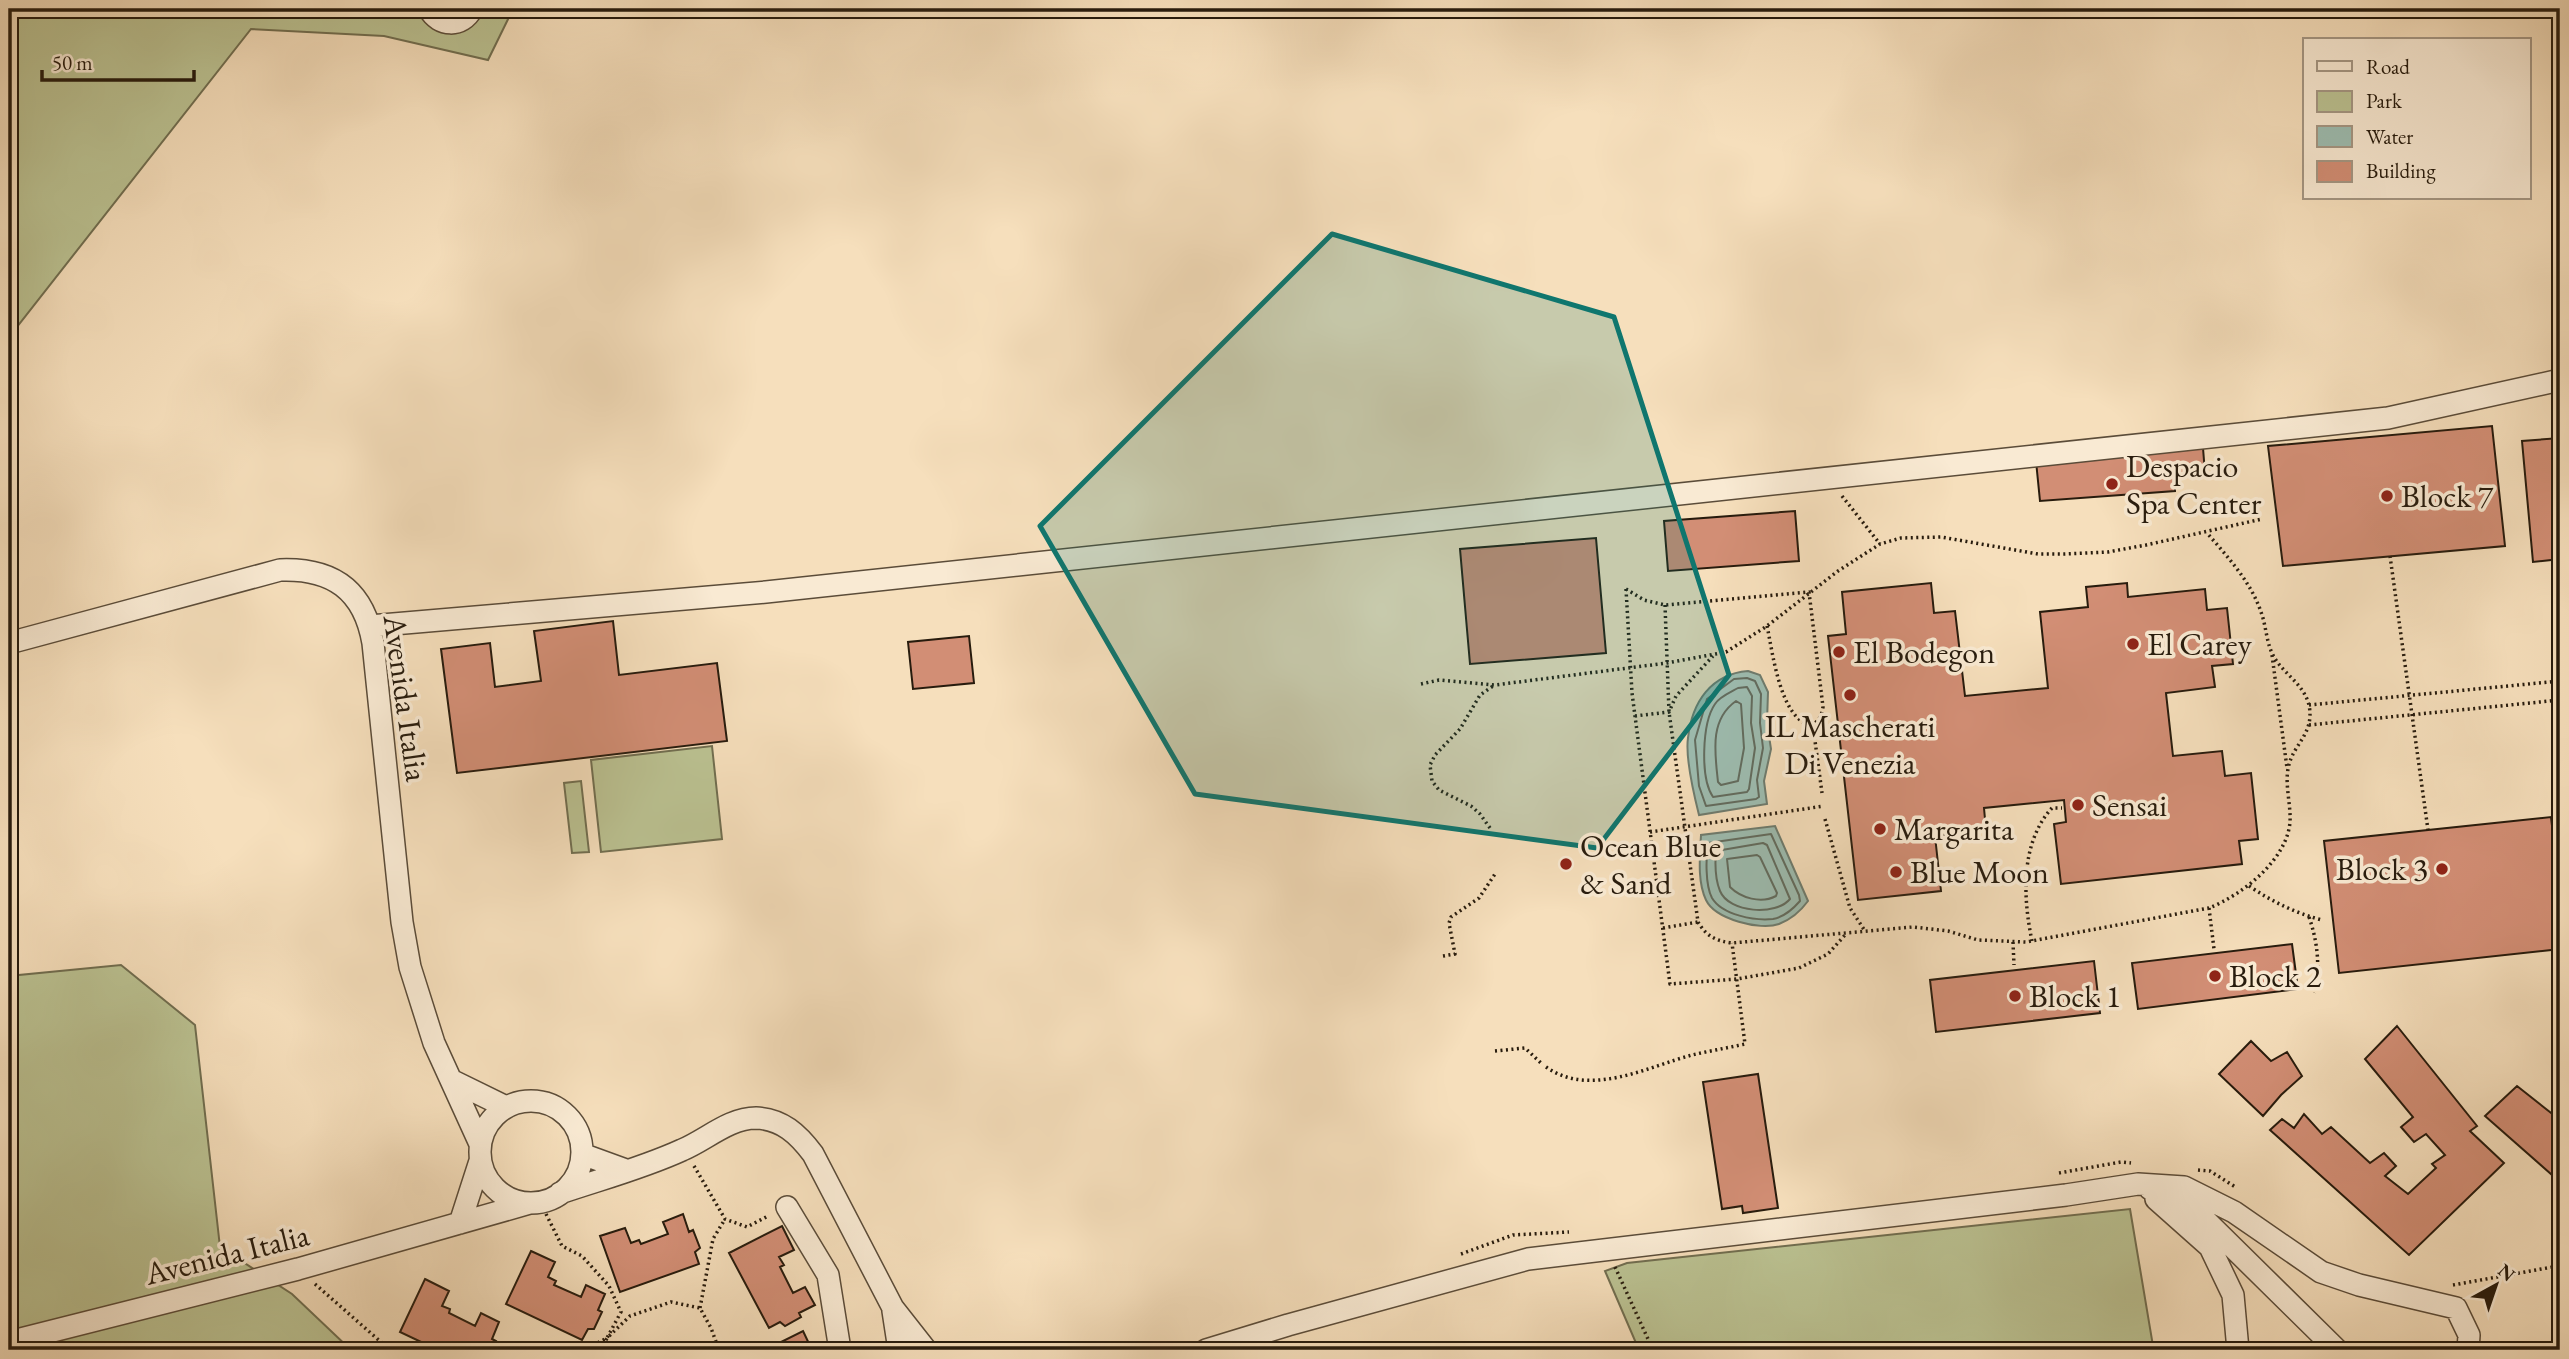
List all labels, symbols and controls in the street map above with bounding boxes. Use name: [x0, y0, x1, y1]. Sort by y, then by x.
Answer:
scale bar: [42, 38, 194, 82]
legend: [2303, 38, 2530, 200]
text: 50 m: [52, 49, 93, 76]
text: Road: [2366, 53, 2410, 80]
text: Park: [2366, 87, 2403, 114]
text: Water: [2366, 123, 2413, 150]
text: Building: [2366, 157, 2436, 184]
place label: Despacio Spa Center: [2126, 445, 2262, 524]
place label: Block 7: [2401, 475, 2494, 517]
marker: Despacio Spa Center: [2104, 476, 2120, 492]
marker: Block 7: [2379, 488, 2395, 504]
street label: Avenida Italia: [373, 611, 438, 784]
place label: El Carey: [2147, 623, 2253, 665]
place label: El Bodegon: [1853, 631, 1995, 673]
marker: El Carey: [2125, 636, 2141, 652]
marker: El Bodegon: [1831, 644, 1847, 660]
marker: IL Mascherati Di Venezia: [1842, 687, 1858, 703]
place label: IL Mascherati Di Venezia: [1765, 705, 1935, 784]
place label: Sensai: [2092, 784, 2167, 826]
marker: Sensai: [2070, 797, 2086, 813]
place label: Margarita: [1894, 808, 2014, 850]
marker: Margarita: [1872, 821, 1888, 837]
place label: Ocean Blue & Sand: [1580, 825, 1721, 904]
place label: Block 3: [2336, 848, 2428, 890]
place label: Blue Moon: [1910, 851, 2049, 893]
marker: Ocean Blue & Sand: [1558, 856, 1574, 872]
marker: Block 3: [2434, 861, 2450, 877]
marker: Blue Moon: [1888, 864, 1904, 880]
place label: Block 2: [2229, 955, 2322, 997]
marker: Block 2: [2207, 968, 2223, 984]
place label: Block 1: [2029, 975, 2121, 1017]
marker: Block 1: [2007, 988, 2023, 1004]
street label: Avenida Italia: [140, 1213, 314, 1295]
north arrow: [2460, 1250, 2530, 1320]
text: N: [2493, 1258, 2521, 1287]

